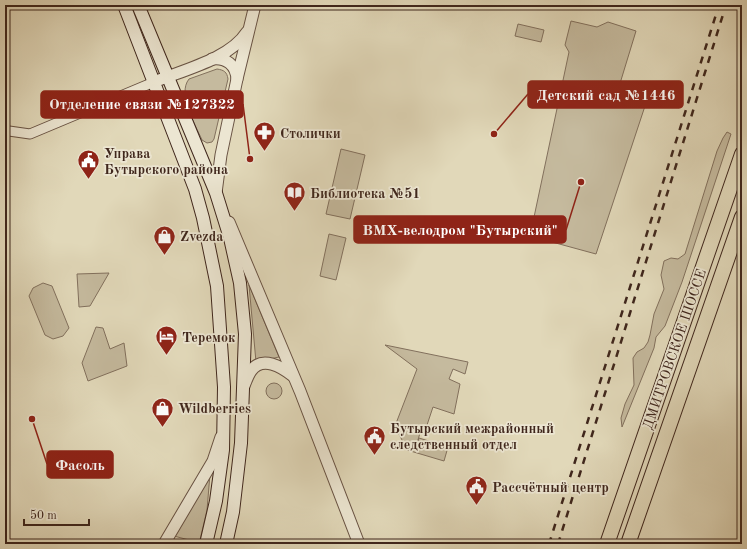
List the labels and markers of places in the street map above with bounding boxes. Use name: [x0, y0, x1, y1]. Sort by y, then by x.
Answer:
callout: Детский сад №1446: [528, 81, 683, 108]
callout: Отделение связи №127322: [41, 91, 243, 118]
pharmacy icon: Столички: [252, 120, 278, 153]
place label: Столички: [280, 127, 341, 141]
place label: Управа Бутырского района: [104, 147, 228, 177]
public building icon: Управа Бутырского района: [76, 148, 102, 181]
library icon: Библиотека №51: [282, 180, 308, 213]
place label: Библиотека №51: [310, 187, 420, 201]
callout: BMX-велодром "Бутырский": [354, 216, 566, 243]
shop icon: Zvezda: [151, 223, 177, 256]
place label: Zvezda: [180, 230, 223, 244]
hotel icon: Теремок: [153, 324, 179, 357]
place label: Теремок: [182, 331, 236, 345]
shop icon: Wildberries: [150, 395, 176, 428]
place label: Wildberries: [178, 402, 251, 416]
place label: Бутырский межрайонный следственный отдел: [390, 422, 554, 452]
public building icon: Бутырский межрайонный следственный отдел: [361, 423, 387, 456]
callout: Фасоль: [47, 451, 113, 478]
public building icon: Рассчётный центр: [463, 474, 489, 507]
place label: Рассчётный центр: [492, 481, 609, 495]

